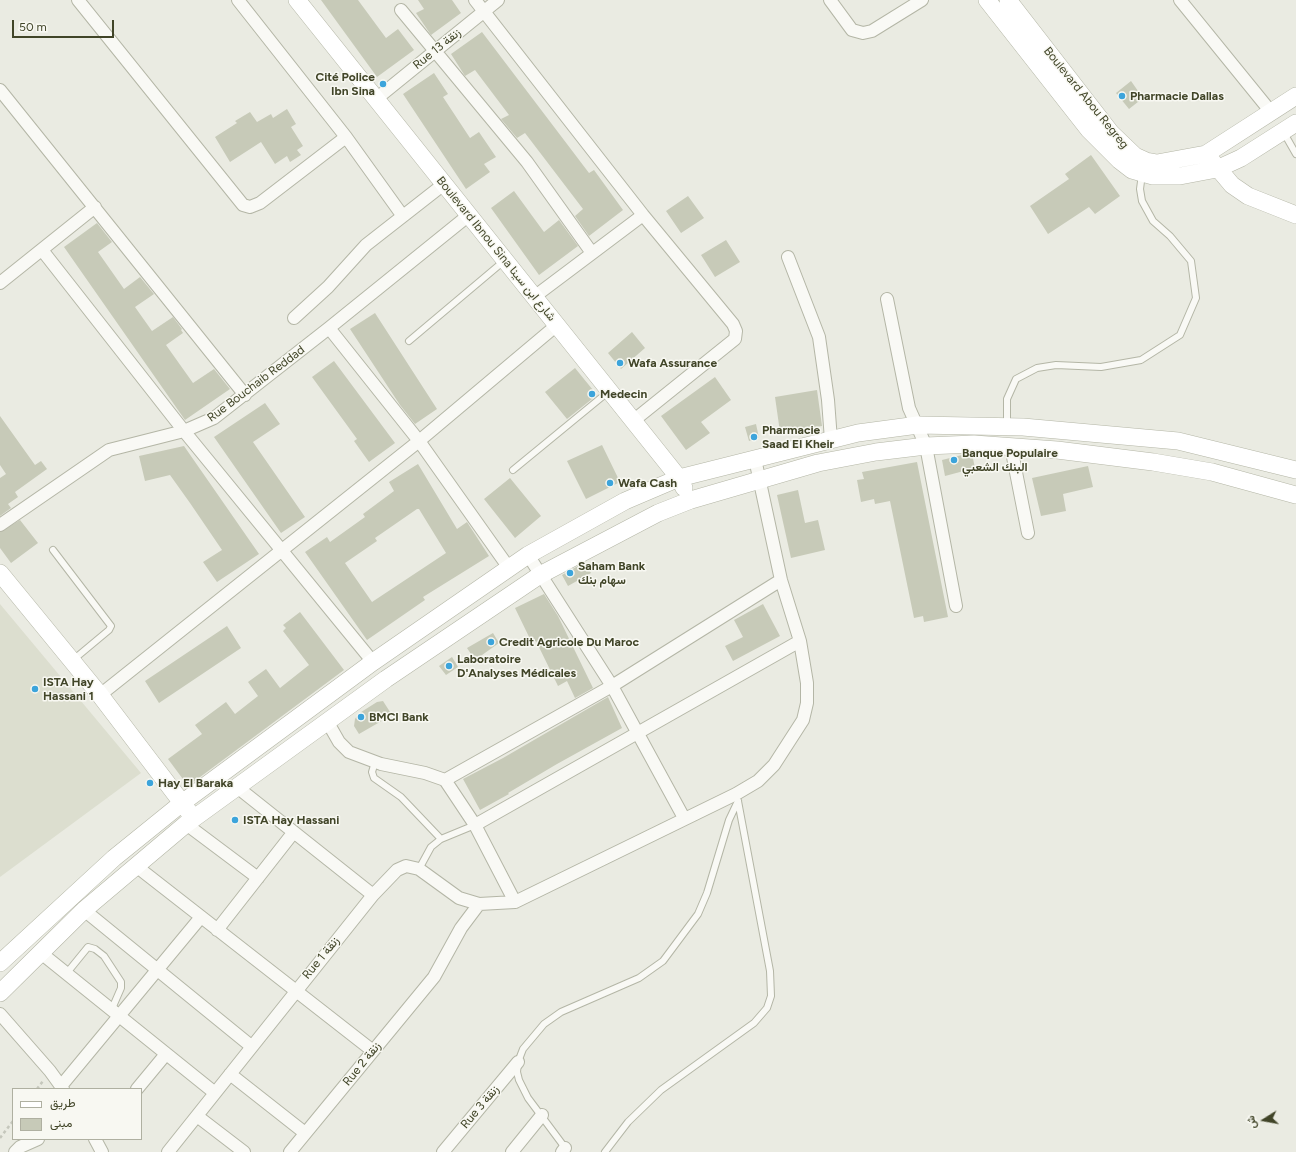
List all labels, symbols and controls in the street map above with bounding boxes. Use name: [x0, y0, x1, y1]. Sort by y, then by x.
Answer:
scale bar: [14, 12, 116, 38]
text: 50 m: [19, 20, 47, 34]
street label: Rue 13 زنقة: [410, 25, 464, 73]
street label: Boulevard Abou Regreg: [1040, 44, 1132, 152]
place label: Cité Police Ibn Sina: [316, 70, 375, 98]
marker: Cité Police Ibn Sina: [378, 79, 388, 89]
place label: Pharmacie Dallas: [1130, 89, 1224, 103]
marker: Pharmacie Dallas: [1117, 91, 1127, 101]
street label: Boulevard Ibnou Sina شارع ابن سينا: [433, 174, 559, 324]
street label: Rue Bouchaib Reddad: [205, 343, 307, 425]
place label: Wafa Assurance: [628, 356, 717, 370]
marker: Wafa Assurance: [615, 358, 625, 368]
place label: Medecin: [600, 387, 647, 401]
marker: Medecin: [587, 389, 597, 399]
place label: Pharmacie Saad El Kheir: [762, 423, 834, 451]
marker: Pharmacie Saad El Kheir: [749, 432, 759, 442]
place label: Banque Populaire البنك الشعبي: [962, 446, 1058, 474]
marker: Banque Populaire البنك الشعبي: [949, 455, 959, 465]
place label: Wafa Cash: [618, 476, 677, 490]
marker: Wafa Cash: [605, 478, 615, 488]
place label: Saham Bank سهام بنك: [578, 559, 645, 587]
marker: Saham Bank سهام بنك: [565, 568, 575, 578]
place label: Credit Agricole Du Maroc: [499, 635, 639, 649]
marker: Credit Agricole Du Maroc: [486, 637, 496, 647]
place label: Laboratoire D'Analyses Médicales: [457, 652, 576, 680]
marker: Laboratoire D'Analyses Médicales: [444, 661, 454, 671]
place label: ISTA Hay Hassani 1: [43, 675, 94, 703]
marker: ISTA Hay Hassani 1: [30, 684, 40, 694]
place label: BMCI Bank: [369, 710, 429, 724]
marker: BMCI Bank: [356, 712, 366, 722]
place label: Hay El Baraka: [158, 776, 233, 790]
marker: Hay El Baraka: [145, 778, 155, 788]
place label: ISTA Hay Hassani: [243, 813, 339, 827]
marker: ISTA Hay Hassani: [230, 815, 240, 825]
street label: Rue 1 زنقة: [299, 934, 343, 982]
street label: Rue 2 زنقة: [340, 1039, 384, 1089]
street label: Rue 3 زنقة: [458, 1082, 502, 1132]
legend: [12, 1088, 142, 1140]
text: طريق: [50, 1096, 75, 1110]
north arrow: [1244, 1100, 1284, 1140]
text: ش: [1244, 1115, 1259, 1130]
text: مبنى: [50, 1116, 72, 1130]

